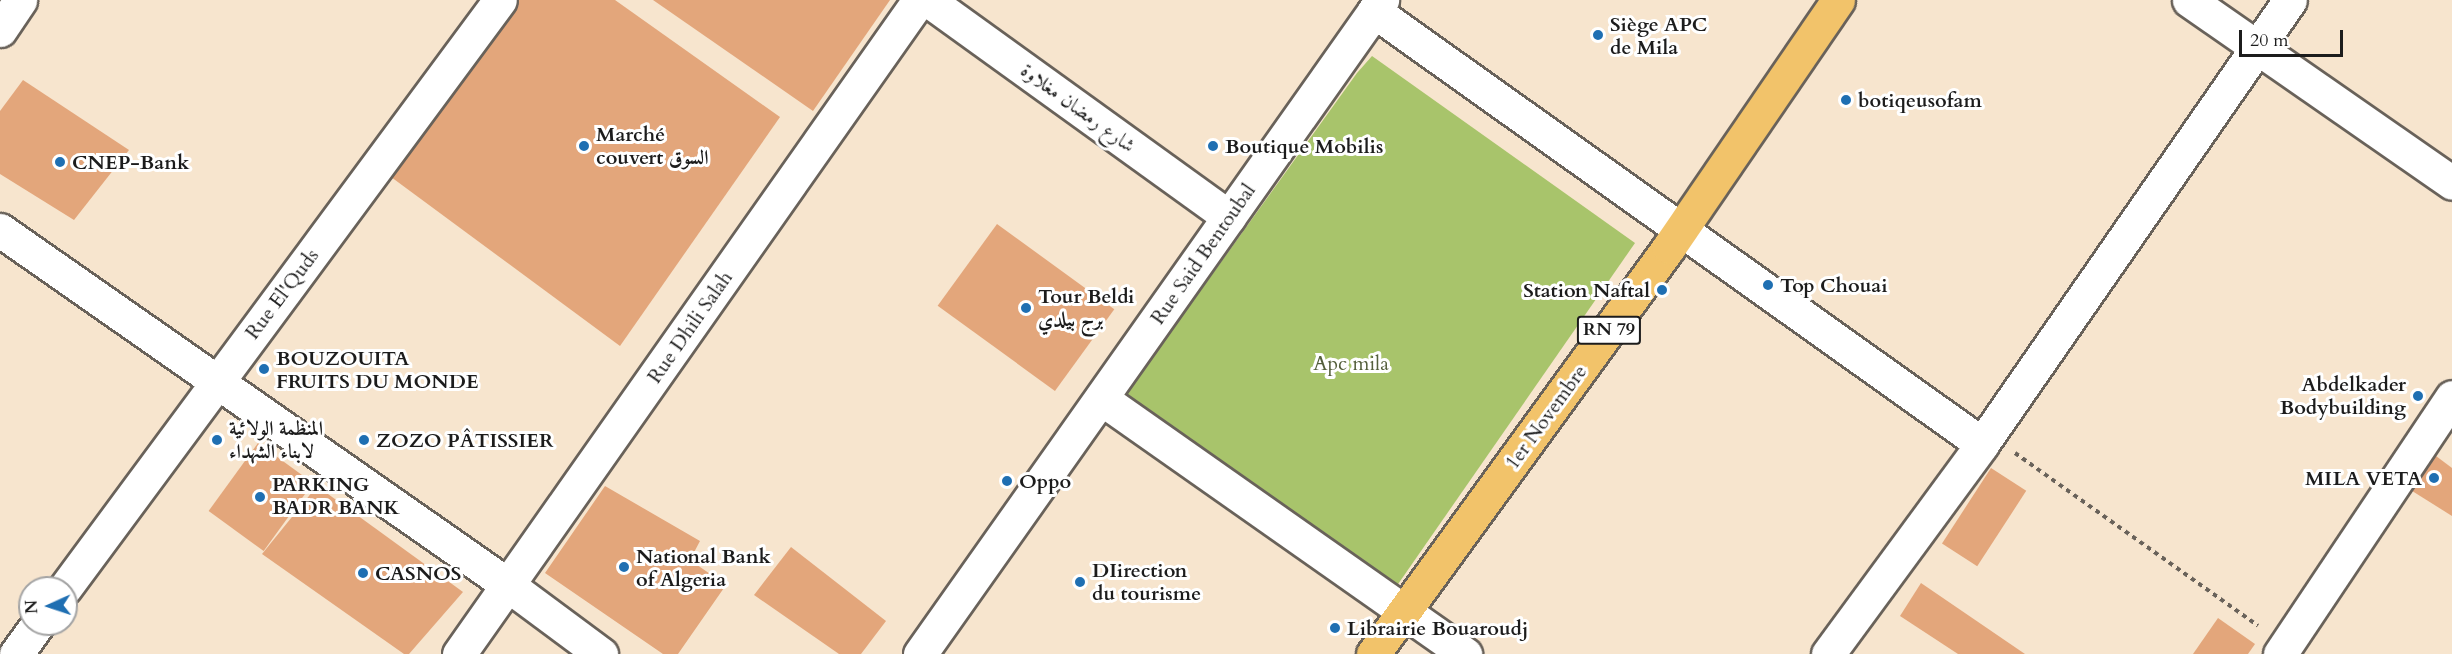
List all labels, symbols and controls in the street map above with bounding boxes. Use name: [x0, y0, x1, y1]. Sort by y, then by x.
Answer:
place label: Siège APC de Mila: [1610, 12, 1707, 59]
scale bar: [2242, 18, 2346, 56]
marker: Siège APC de Mila: [1591, 28, 1605, 42]
text: 20 m: [2250, 28, 2289, 53]
street label: شارع رمضان مغلاوة: [1016, 58, 1140, 158]
place label: botiqeusofam: [1858, 88, 1982, 112]
marker: botiqeusofam: [1839, 93, 1853, 107]
place label: Marché couvert السوق: [596, 122, 709, 169]
place label: Boutique Mobilis: [1225, 134, 1383, 158]
marker: Marché couvert السوق: [577, 139, 591, 153]
marker: Boutique Mobilis: [1206, 139, 1220, 153]
place label: CNEP-Bank: [72, 150, 190, 174]
marker: CNEP-Bank: [53, 155, 67, 169]
street label: Rue Said Bentoubal: [1146, 179, 1260, 329]
street label: Rue El'Quds: [240, 244, 324, 344]
street label: Rue Dhili Salah: [642, 266, 738, 388]
place label: Top Chouai: [1780, 273, 1888, 297]
place label: Station Naftal: [1523, 278, 1650, 302]
marker: Top Chouai: [1761, 278, 1775, 292]
marker: Station Naftal: [1655, 283, 1669, 297]
place label: Tour Beldi برج بيلدي: [1038, 284, 1134, 331]
marker: Tour Beldi برج بيلدي: [1019, 301, 1033, 315]
road number: RN 79: [1576, 315, 1642, 345]
place label: BOUZOUITA FRUITS DU MONDE: [276, 346, 479, 393]
park label: Apc mila: [1313, 351, 1389, 375]
street label: 1er Novembre: [1500, 360, 1592, 474]
marker: BOUZOUITA FRUITS DU MONDE: [257, 362, 271, 376]
place label: Abdelkader Bodybuilding: [2280, 372, 2406, 419]
marker: Abdelkader Bodybuilding: [2411, 389, 2425, 403]
place label: المنظمة الولائية لابناء الشهداء: [229, 416, 323, 463]
place label: ZOZO PÂTISSIER: [376, 428, 554, 452]
marker: المنظمة الولائية لابناء الشهداء: [210, 433, 224, 447]
marker: ZOZO PÂTISSIER: [357, 433, 371, 447]
place label: MILA VETA: [2305, 466, 2422, 490]
place label: Oppo: [1019, 469, 1071, 493]
marker: MILA VETA: [2427, 471, 2441, 485]
place label: PARKING BADR BANK: [272, 473, 400, 520]
marker: Oppo: [1000, 474, 1014, 488]
marker: PARKING BADR BANK: [253, 490, 267, 504]
place label: National Bank of Algeria: [636, 544, 771, 591]
place label: DIirection du tourisme: [1092, 558, 1201, 605]
marker: National Bank of Algeria: [617, 560, 631, 574]
place label: CASNOS: [375, 561, 461, 585]
marker: CASNOS: [356, 566, 370, 580]
marker: DIirection du tourisme: [1073, 575, 1087, 589]
north arrow: [18, 576, 78, 636]
text: N: [21, 599, 43, 614]
place label: Librairie Bouaroudj: [1347, 616, 1528, 640]
marker: Librairie Bouaroudj: [1328, 621, 1342, 635]

